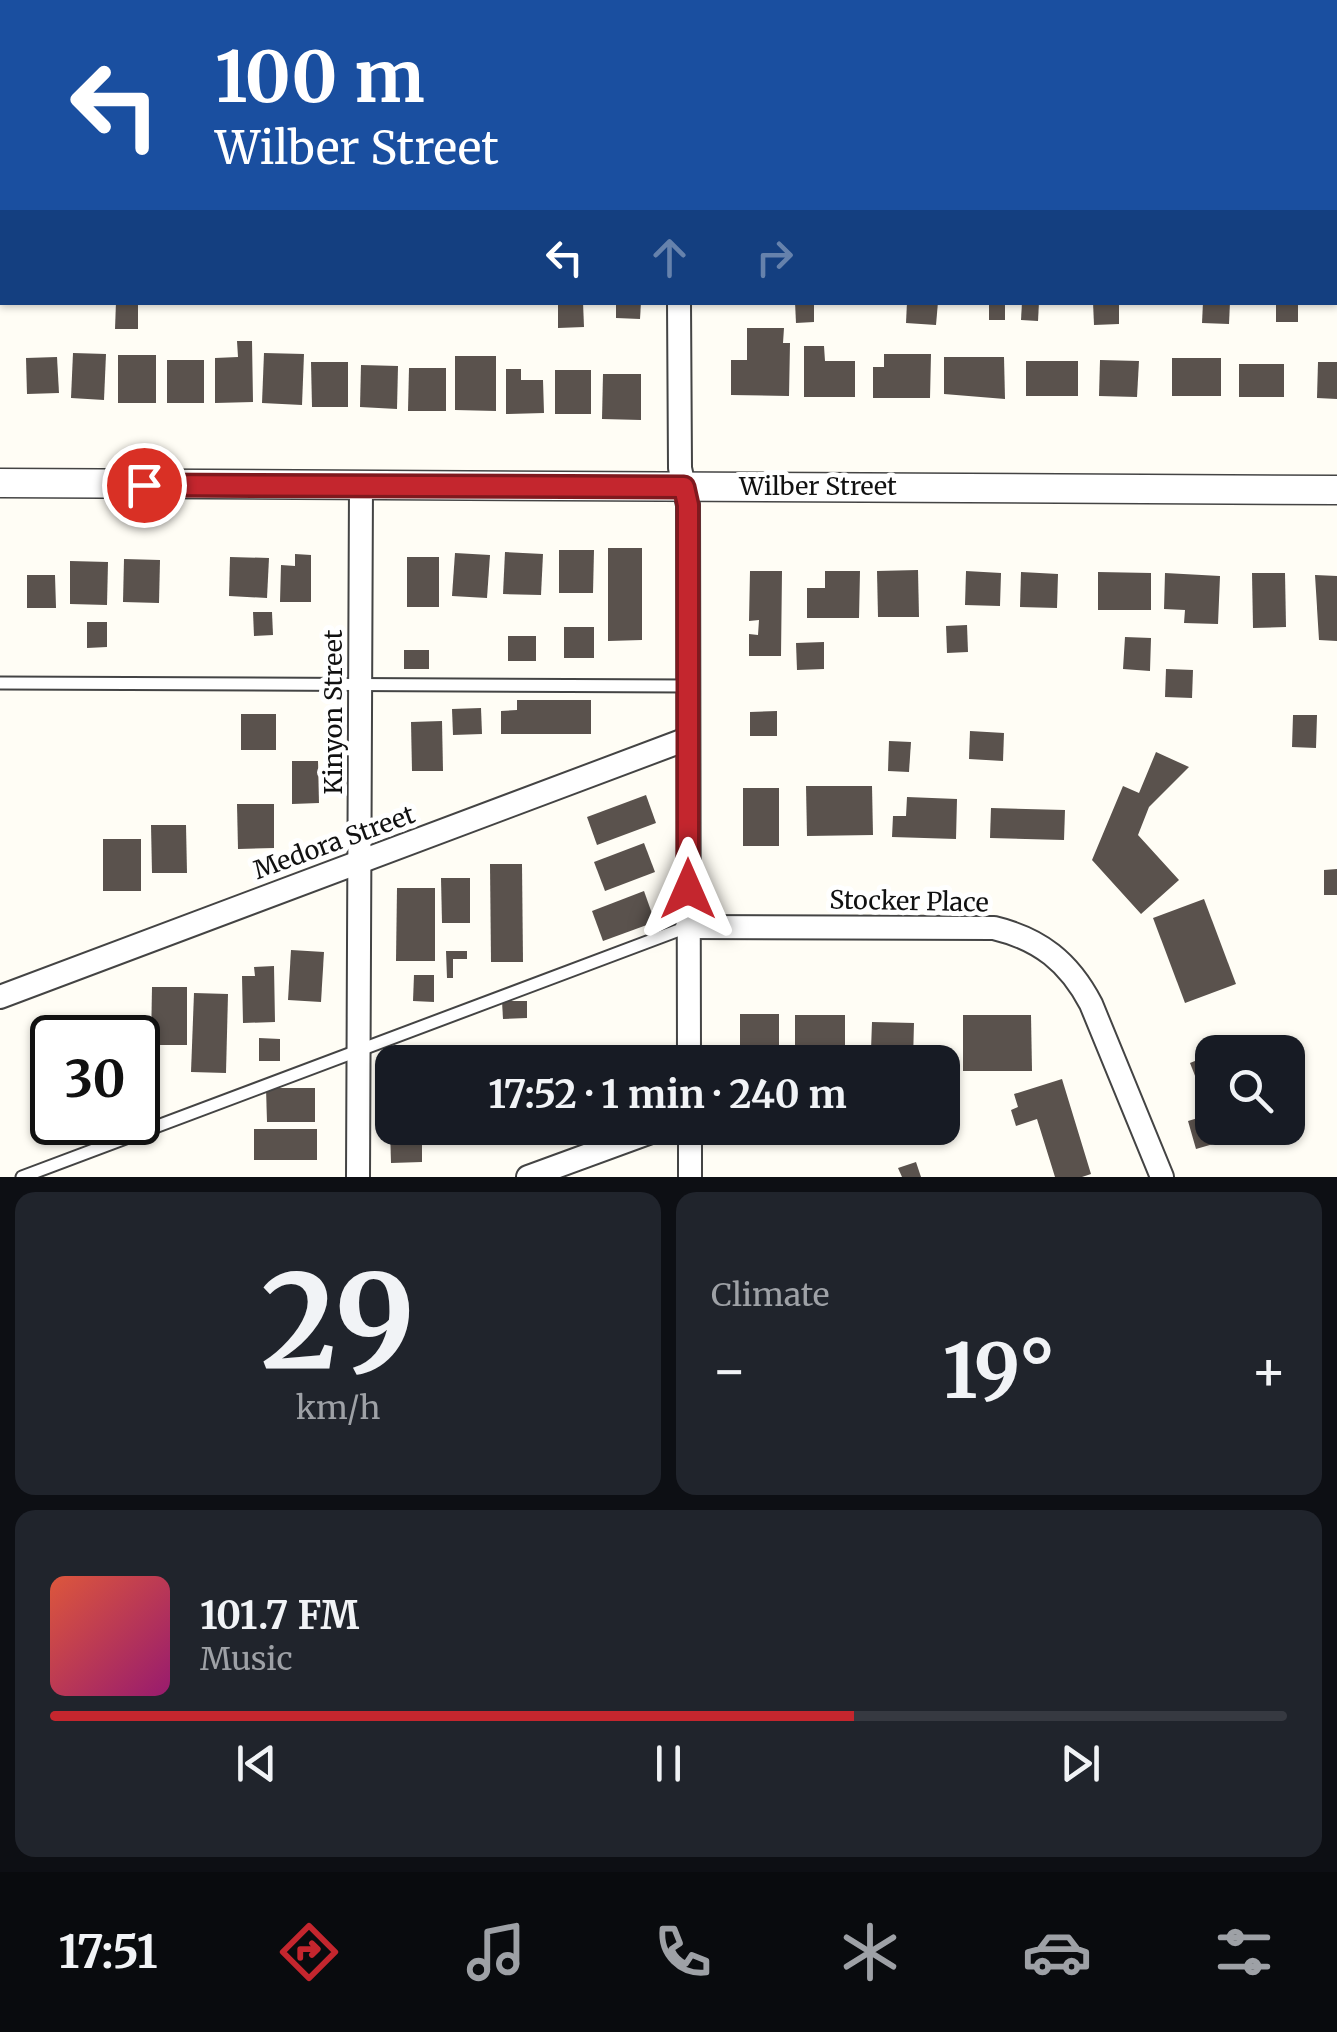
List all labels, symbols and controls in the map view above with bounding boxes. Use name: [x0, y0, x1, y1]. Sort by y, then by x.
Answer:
text: 100 m: [215, 33, 425, 121]
icon: left: [50, 40, 180, 170]
text: Wilber Street: [215, 120, 499, 176]
icon: left: [537, 230, 592, 285]
icon: ahead: [642, 230, 697, 285]
icon: right: [747, 230, 802, 285]
pin: [102, 443, 187, 528]
icon: arrive: [117, 458, 172, 513]
street label: Wilber Street: [738, 470, 897, 502]
street label: Kinyon Street: [317, 629, 349, 794]
street label: Medora Street: [249, 798, 419, 886]
position arrow: [636, 837, 740, 941]
street label: Stocker Place: [829, 884, 989, 918]
speed limit sign: 30: [30, 1015, 160, 1145]
map controls: [1195, 1035, 1305, 1145]
button: search: [1195, 1035, 1305, 1145]
text: 17:52 · 1 min · 240 m: [488, 1071, 847, 1118]
text: 29: [261, 1241, 415, 1404]
text: Climate: [711, 1275, 829, 1315]
text: 19°: [943, 1324, 1055, 1418]
text: −: [711, 1336, 748, 1405]
text: +: [1250, 1336, 1287, 1405]
text: km/h: [296, 1388, 380, 1428]
text: 101.7 FM: [200, 1592, 359, 1639]
text: Music: [200, 1639, 293, 1679]
icon: previous: [229, 1736, 284, 1791]
icon: pause: [641, 1736, 696, 1791]
icon: next: [1053, 1736, 1108, 1791]
icon: directions: [274, 1917, 344, 1987]
icon: music: [461, 1917, 531, 1987]
icon: phone: [648, 1917, 718, 1987]
icon: climate: [835, 1917, 905, 1987]
icon: car: [1022, 1917, 1092, 1987]
icon: filters: [1209, 1917, 1279, 1987]
text: 17:51: [58, 1924, 158, 1980]

